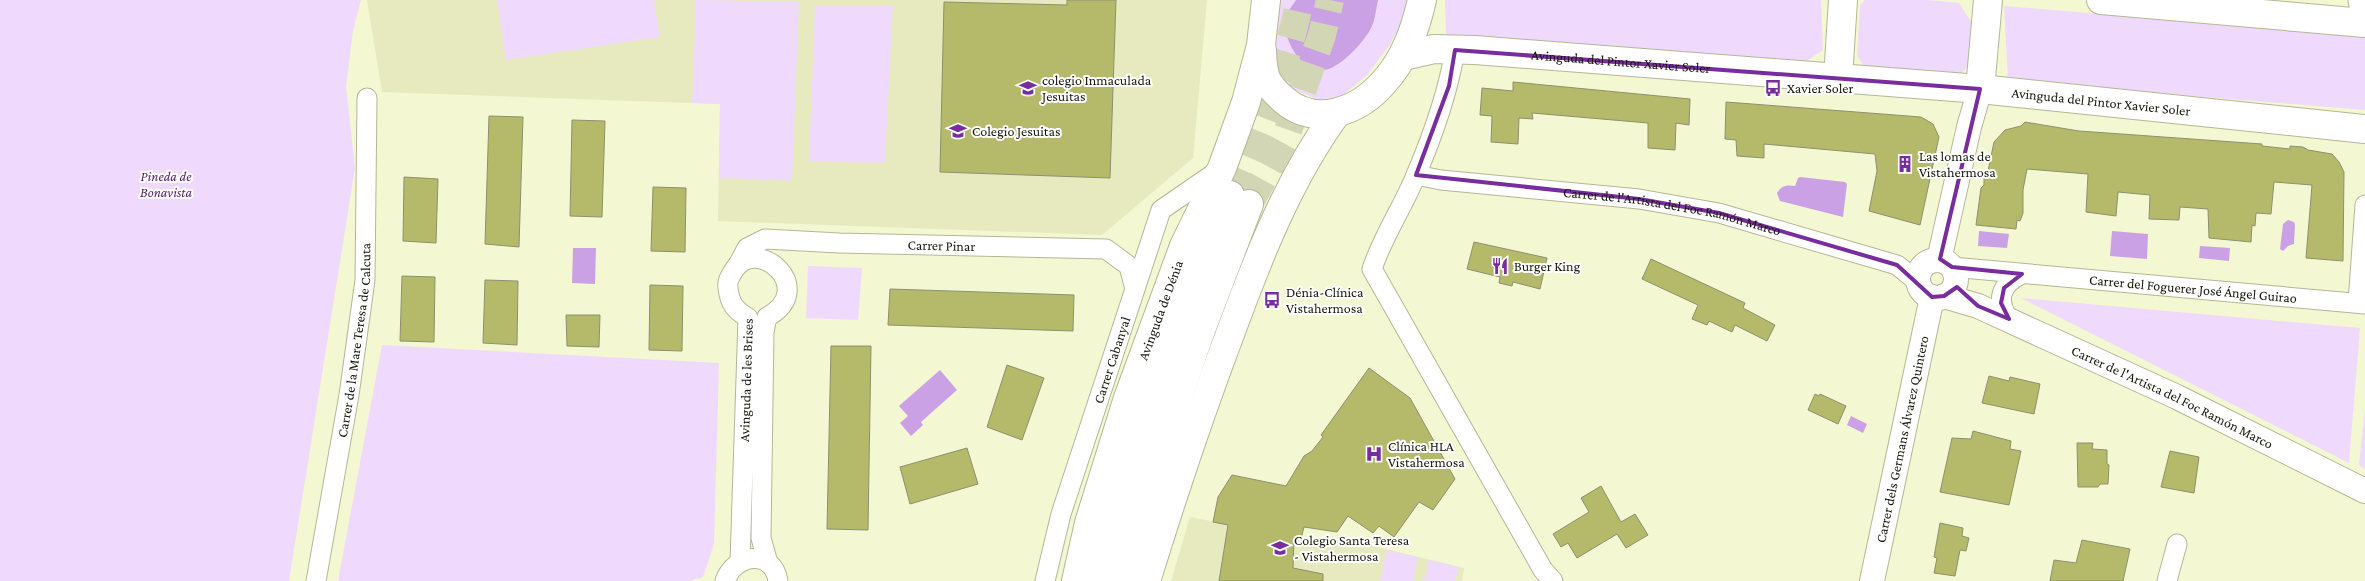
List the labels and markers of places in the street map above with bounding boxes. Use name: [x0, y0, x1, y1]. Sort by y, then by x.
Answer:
place label: colegio Inmaculada Jesuitas: [1040, 72, 1152, 104]
school or university icon: colegio Inmaculada Jesuitas: [1018, 78, 1038, 98]
bus stop icon: Xavier Soler: [1763, 78, 1783, 98]
place label: Xavier Soler: [1787, 80, 1853, 96]
school or university icon: Colegio Jesuitas: [948, 121, 968, 141]
place label: Colegio Jesuitas: [972, 123, 1060, 139]
place label: Las lomas de Vistahermosa: [1919, 148, 1996, 180]
building icon: Las lomas de Vistahermosa: [1895, 154, 1915, 174]
restaurant icon: Burger King: [1490, 256, 1510, 276]
place label: Burger King: [1514, 258, 1580, 274]
place label: Dénia-Clínica Vistahermosa: [1286, 284, 1364, 316]
bus stop icon: Dénia-Clínica Vistahermosa: [1262, 290, 1282, 310]
place label: Clínica HLA Vistahermosa: [1388, 438, 1465, 470]
hospital icon: Clínica HLA Vistahermosa: [1364, 444, 1384, 464]
place label: Colegio Santa Teresa - Vistahermosa: [1294, 532, 1410, 564]
school or university icon: Colegio Santa Teresa - Vistahermosa: [1270, 538, 1290, 558]

